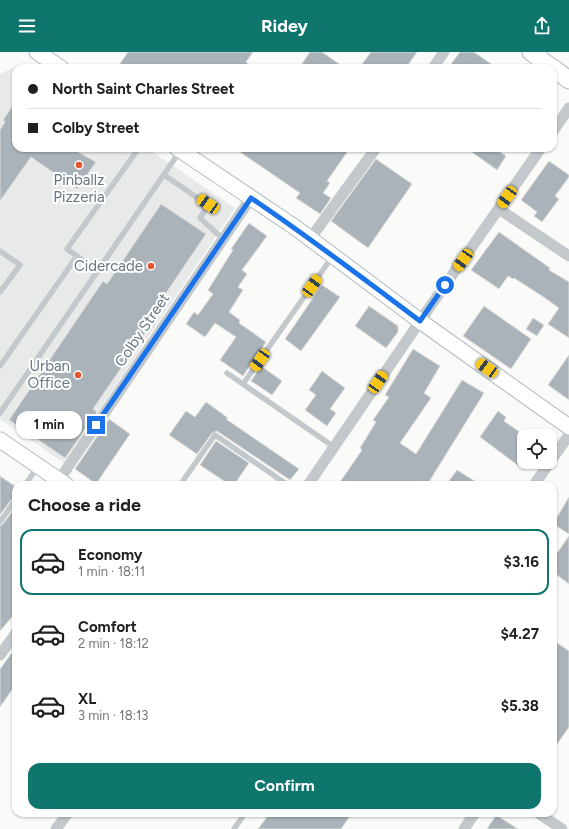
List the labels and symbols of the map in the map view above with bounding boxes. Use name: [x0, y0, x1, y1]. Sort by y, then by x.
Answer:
marker: Pinballz Pizzeria: [74, 160, 84, 170]
place label: Pinballz Pizzeria: [53, 171, 105, 206]
car: [495, 184, 519, 210]
car: [195, 192, 221, 216]
car: [451, 247, 475, 273]
place label: Cidercade: [74, 257, 143, 275]
marker: Cidercade: [146, 261, 156, 271]
car: [300, 273, 324, 299]
route start: [436, 276, 454, 294]
street label: Colby Street: [111, 289, 173, 370]
car: [248, 347, 272, 373]
car: [474, 356, 500, 380]
place label: Urban Office: [28, 357, 70, 392]
car: [366, 369, 390, 395]
marker: Urban Office: [73, 370, 83, 380]
callout: 1 min: [16, 411, 82, 439]
route end: [87, 416, 105, 434]

